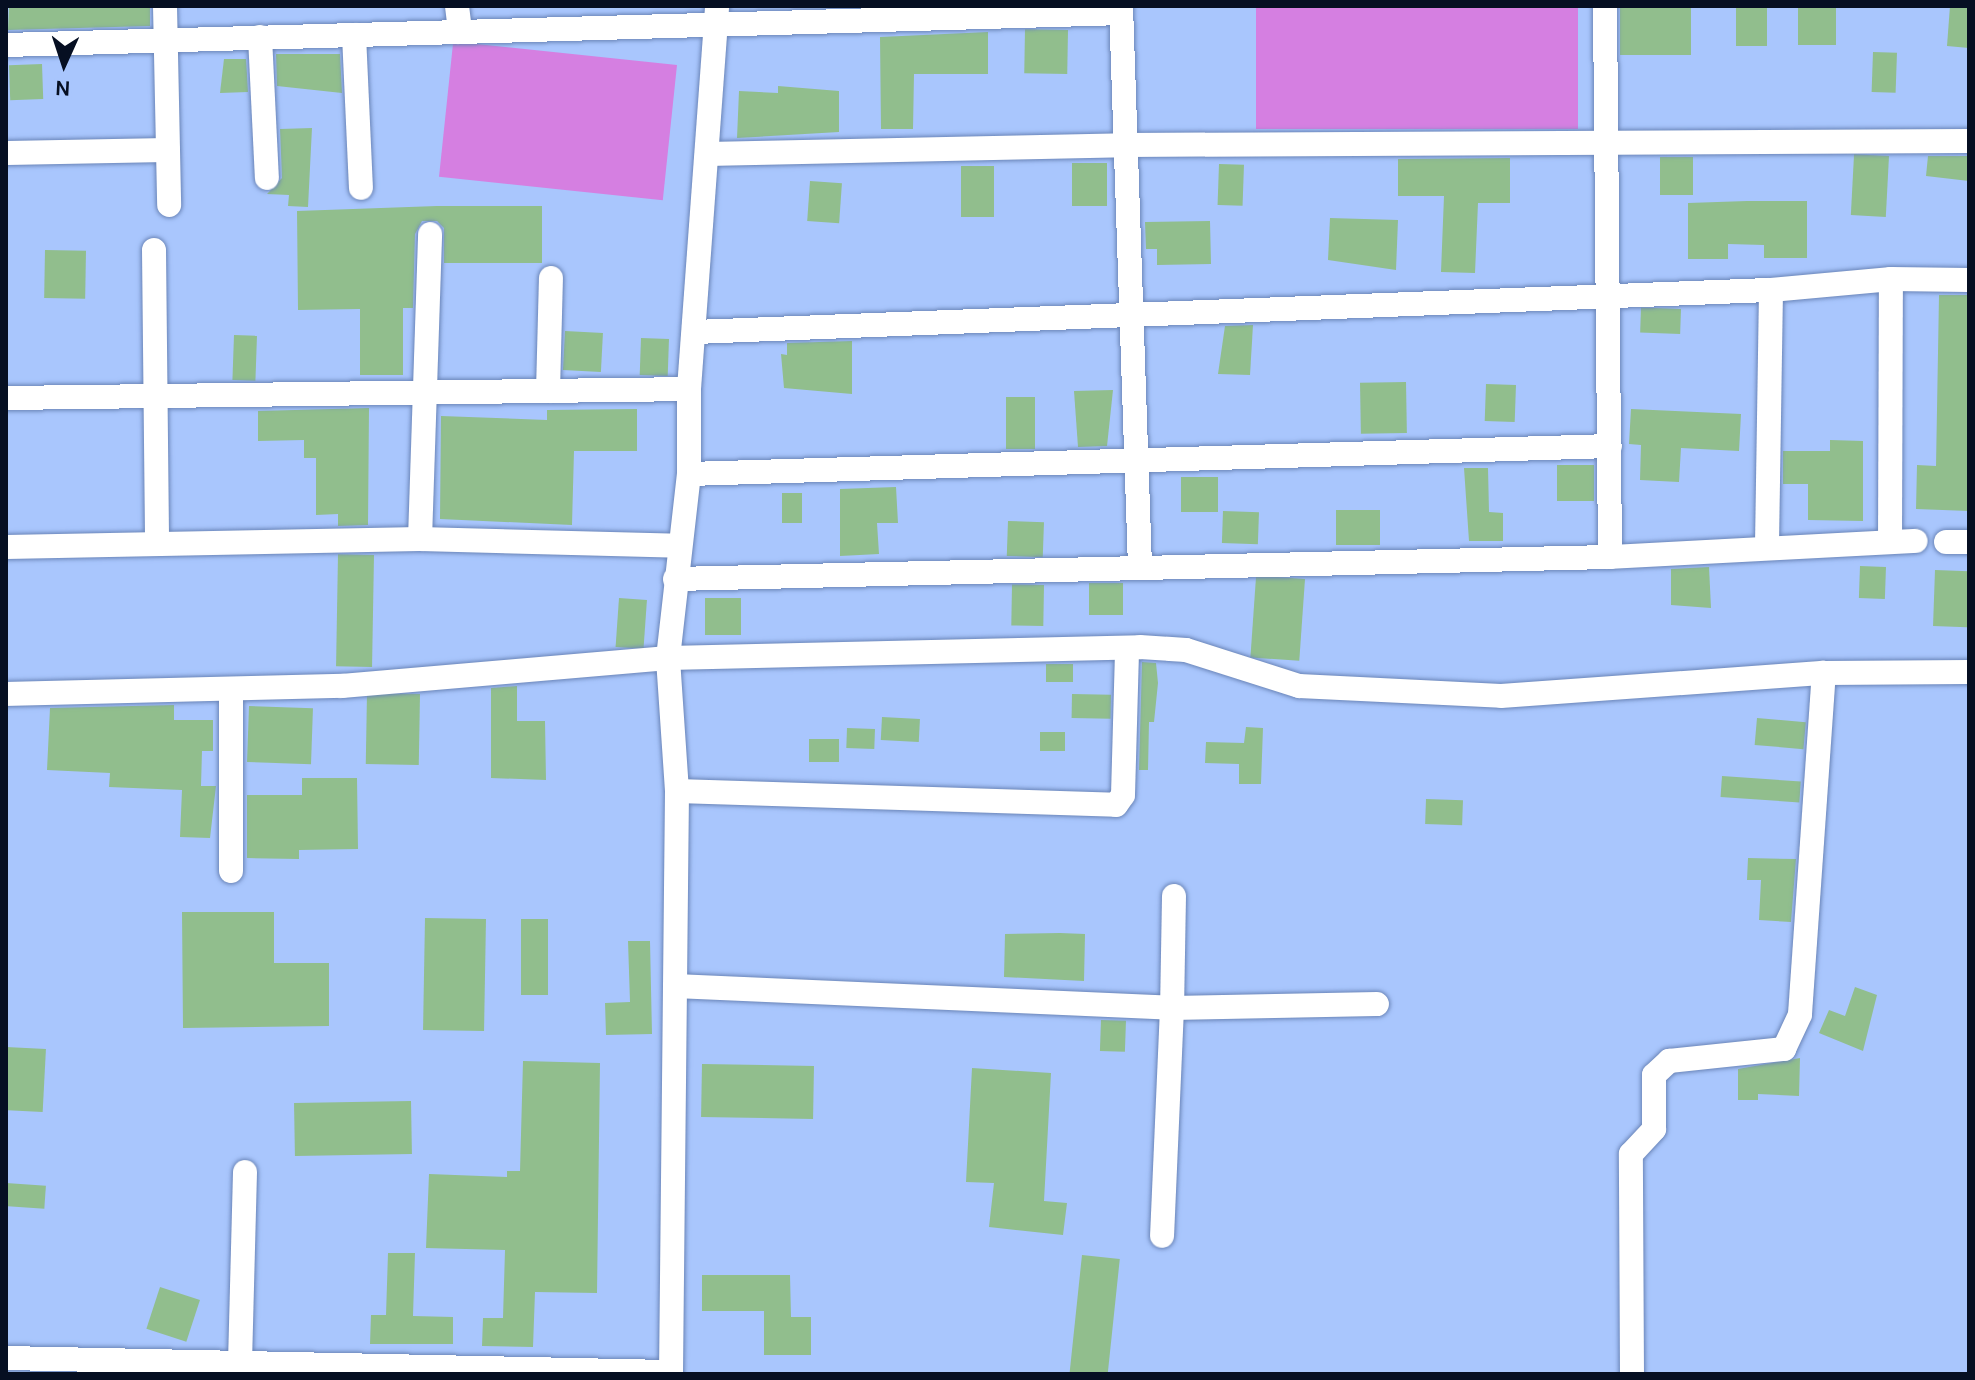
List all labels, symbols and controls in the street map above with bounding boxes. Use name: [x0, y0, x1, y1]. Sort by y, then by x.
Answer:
north arrow: [24, 24, 104, 104]
text: N: [54, 75, 71, 101]

